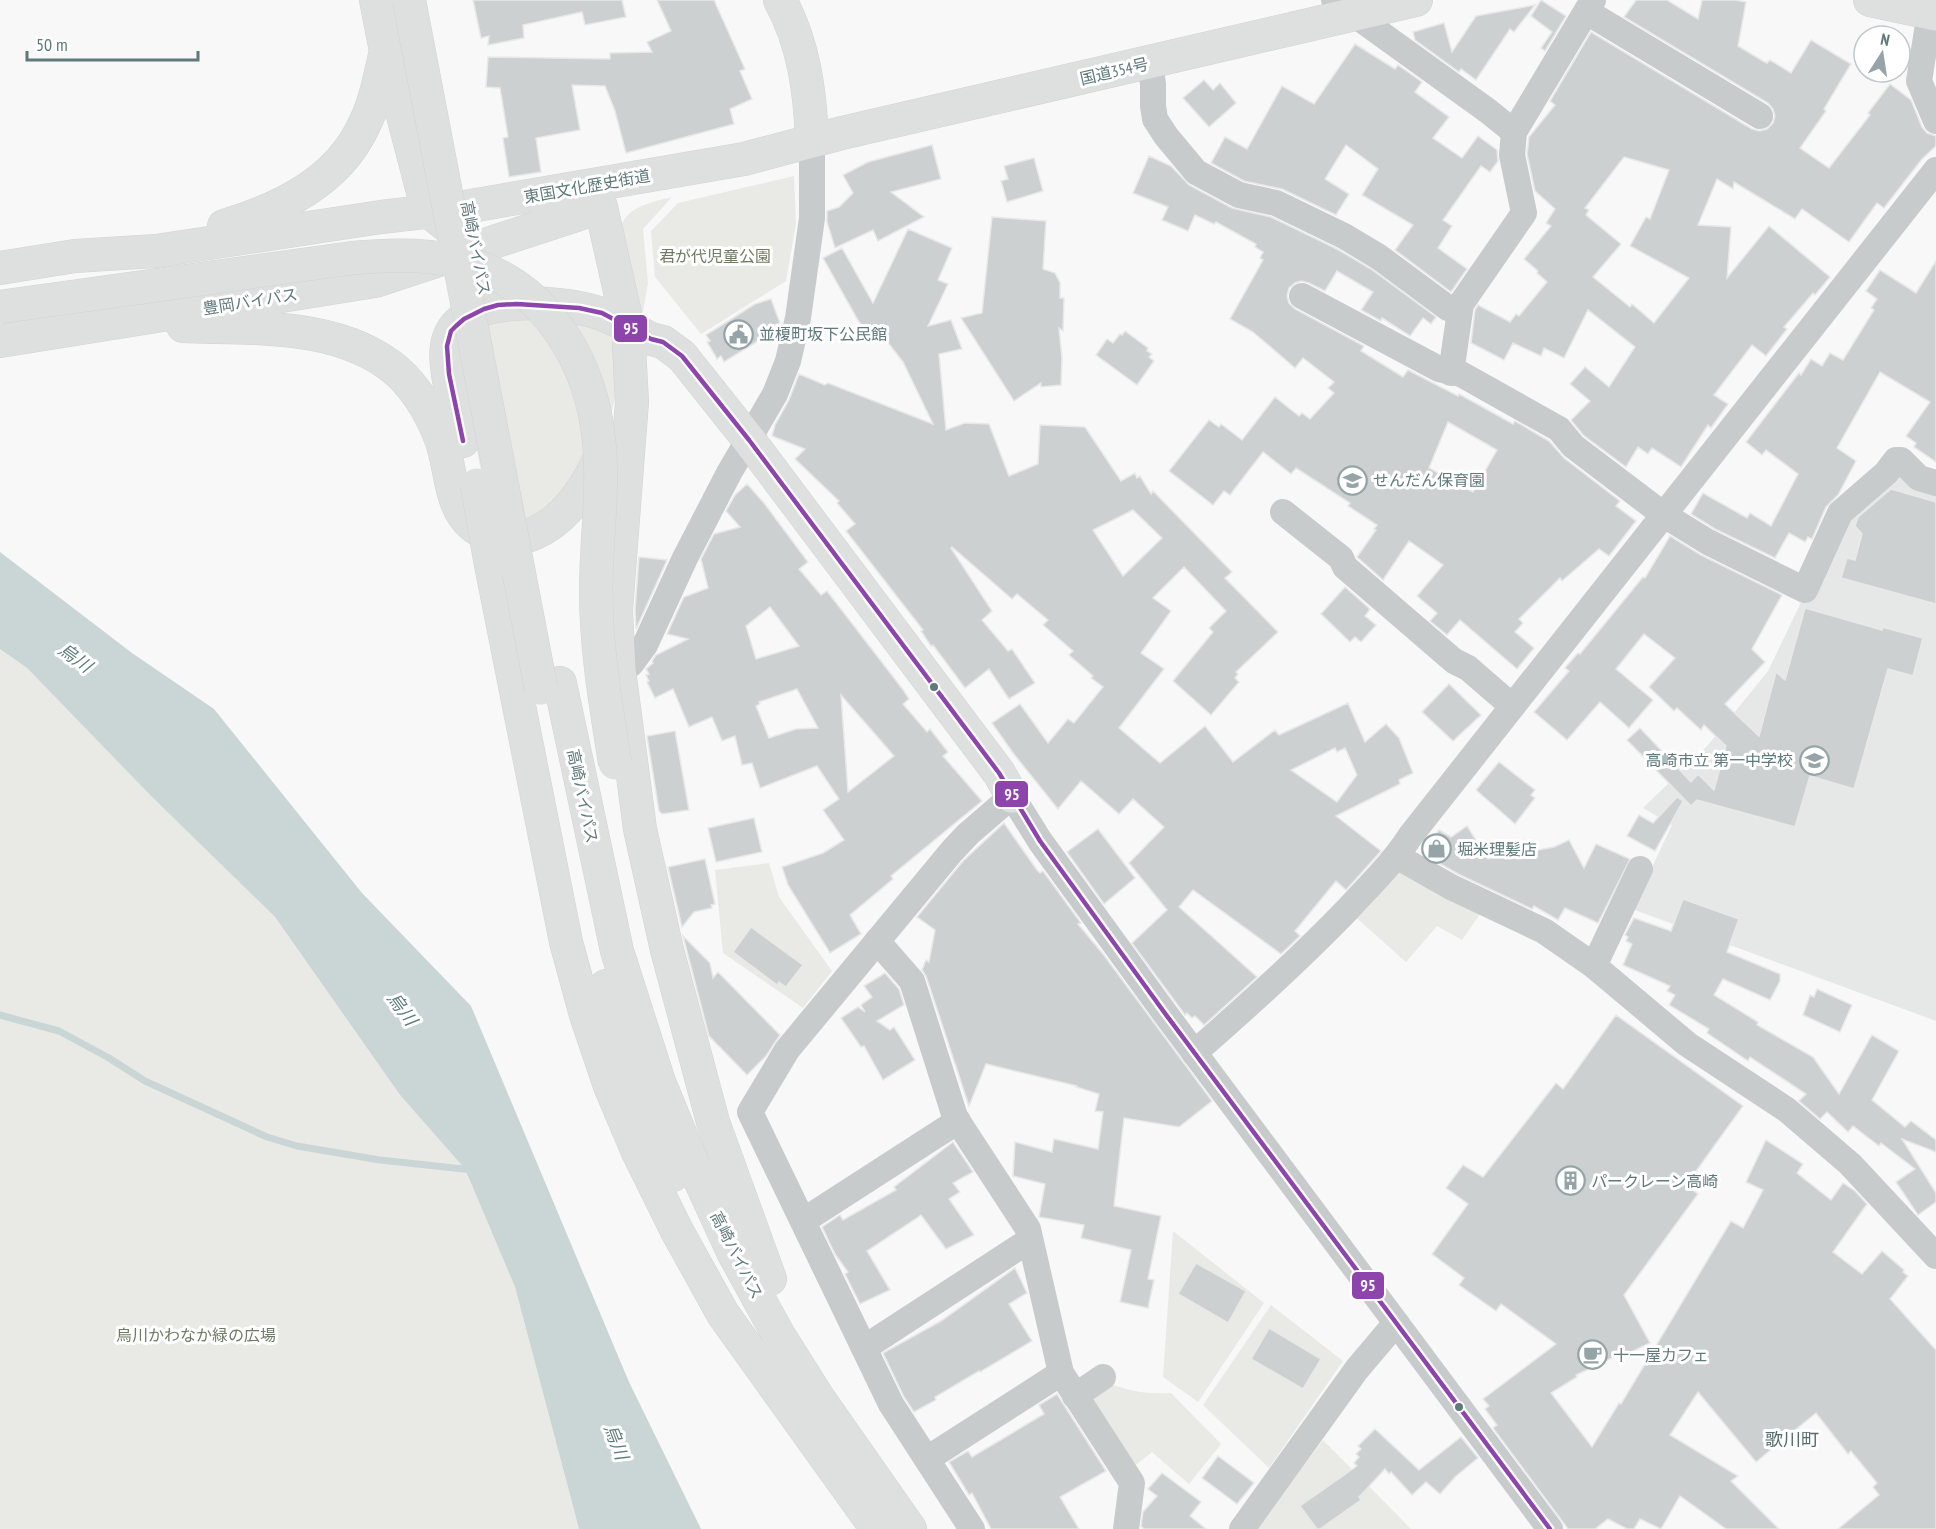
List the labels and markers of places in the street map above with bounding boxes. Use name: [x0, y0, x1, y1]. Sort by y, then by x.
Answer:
public building icon: 並榎町坂下公民館: [722, 318, 754, 350]
place label: 並榎町坂下公民館: [759, 324, 887, 344]
school or university icon: せんだん保育園: [1336, 464, 1368, 496]
place label: せんだん保育園: [1373, 470, 1485, 490]
unlabelled marker: [928, 681, 940, 693]
school or university icon: 高崎市立 第一中学校: [1798, 744, 1830, 776]
place label: 高崎市立 第一中学校: [1646, 750, 1793, 770]
shop icon: 堀米理髪店: [1420, 833, 1452, 865]
place label: 堀米理髪店: [1457, 839, 1537, 859]
building icon: パークレーン高崎: [1554, 1165, 1586, 1197]
place label: パークレーン高崎: [1591, 1171, 1718, 1191]
cafe icon: 十一屋カフェ: [1576, 1339, 1608, 1371]
place label: 十一屋カフェ: [1613, 1345, 1709, 1365]
unlabelled marker: [1453, 1401, 1465, 1413]

